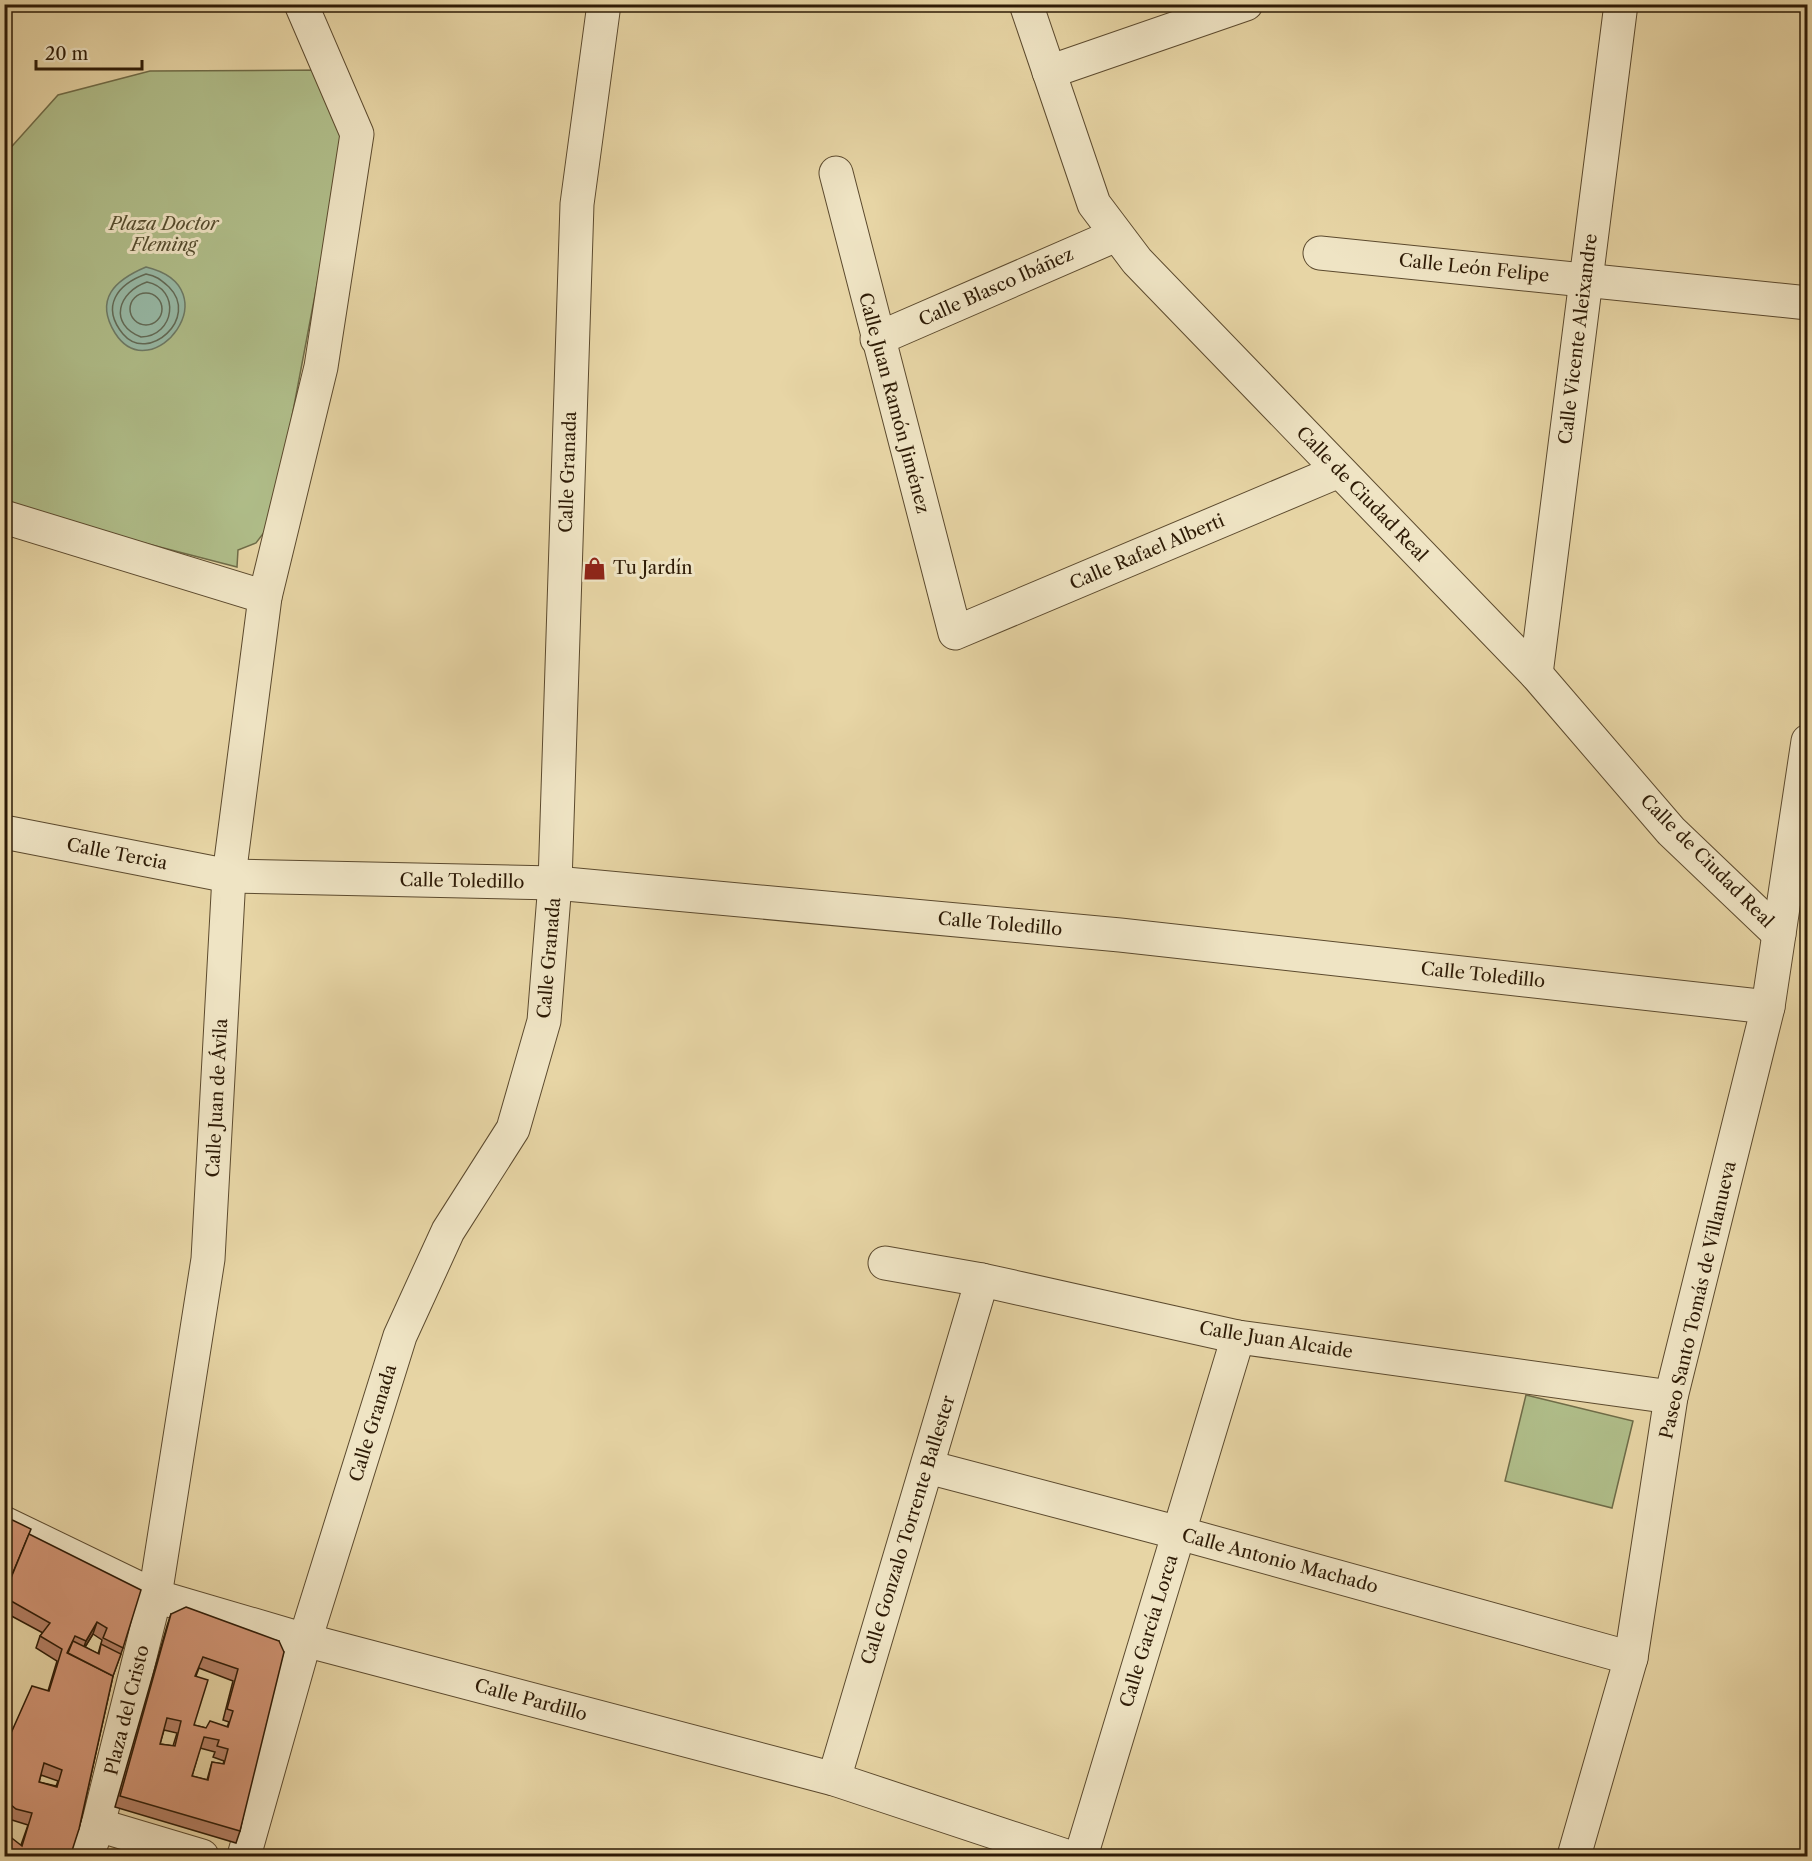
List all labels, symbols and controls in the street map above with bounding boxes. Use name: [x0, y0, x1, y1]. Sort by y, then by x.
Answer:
scale bar: [36, 33, 142, 71]
text: 20 m: [45, 43, 89, 65]
park label: Plaza Doctor Fleming: [107, 213, 220, 256]
street label: Calle Vicente Aleixandre: [1554, 232, 1602, 446]
street label: Calle Blasco Ibáñez: [915, 243, 1077, 331]
street label: Calle León Felipe: [1398, 249, 1550, 287]
street label: Calle Juan Ramón Jiménez: [854, 290, 934, 516]
street label: Calle Granada: [555, 410, 581, 533]
street label: Calle de Ciudad Real: [1292, 422, 1432, 566]
street label: Calle Rafael Alberti: [1066, 509, 1228, 595]
shop icon: Tu Jardín: [582, 555, 608, 581]
place label: Tu Jardín: [613, 557, 692, 579]
street label: Calle de Ciudad Real: [1636, 790, 1778, 932]
street label: Calle Tercia: [65, 833, 170, 875]
street label: Calle Toledillo: [399, 869, 525, 893]
street label: Calle Granada: [533, 896, 565, 1020]
street label: Calle Toledillo: [937, 908, 1063, 940]
street label: Calle Toledillo: [1420, 958, 1546, 992]
street label: Calle Juan de Ávila: [201, 1017, 232, 1178]
street label: Paseo Santo Tomás de Villanueva: [1655, 1159, 1741, 1441]
street label: Calle Juan Alcaide: [1198, 1317, 1354, 1363]
street label: Calle Granada: [345, 1361, 401, 1484]
street label: Calle Gonzalo Torrente Ballester: [857, 1392, 960, 1667]
street label: Calle Antonio Machado: [1179, 1524, 1381, 1598]
street label: Calle García Lorca: [1115, 1552, 1183, 1710]
street label: Plaza del Cristo: [100, 1643, 154, 1777]
street label: Calle Pardillo: [472, 1674, 590, 1726]

